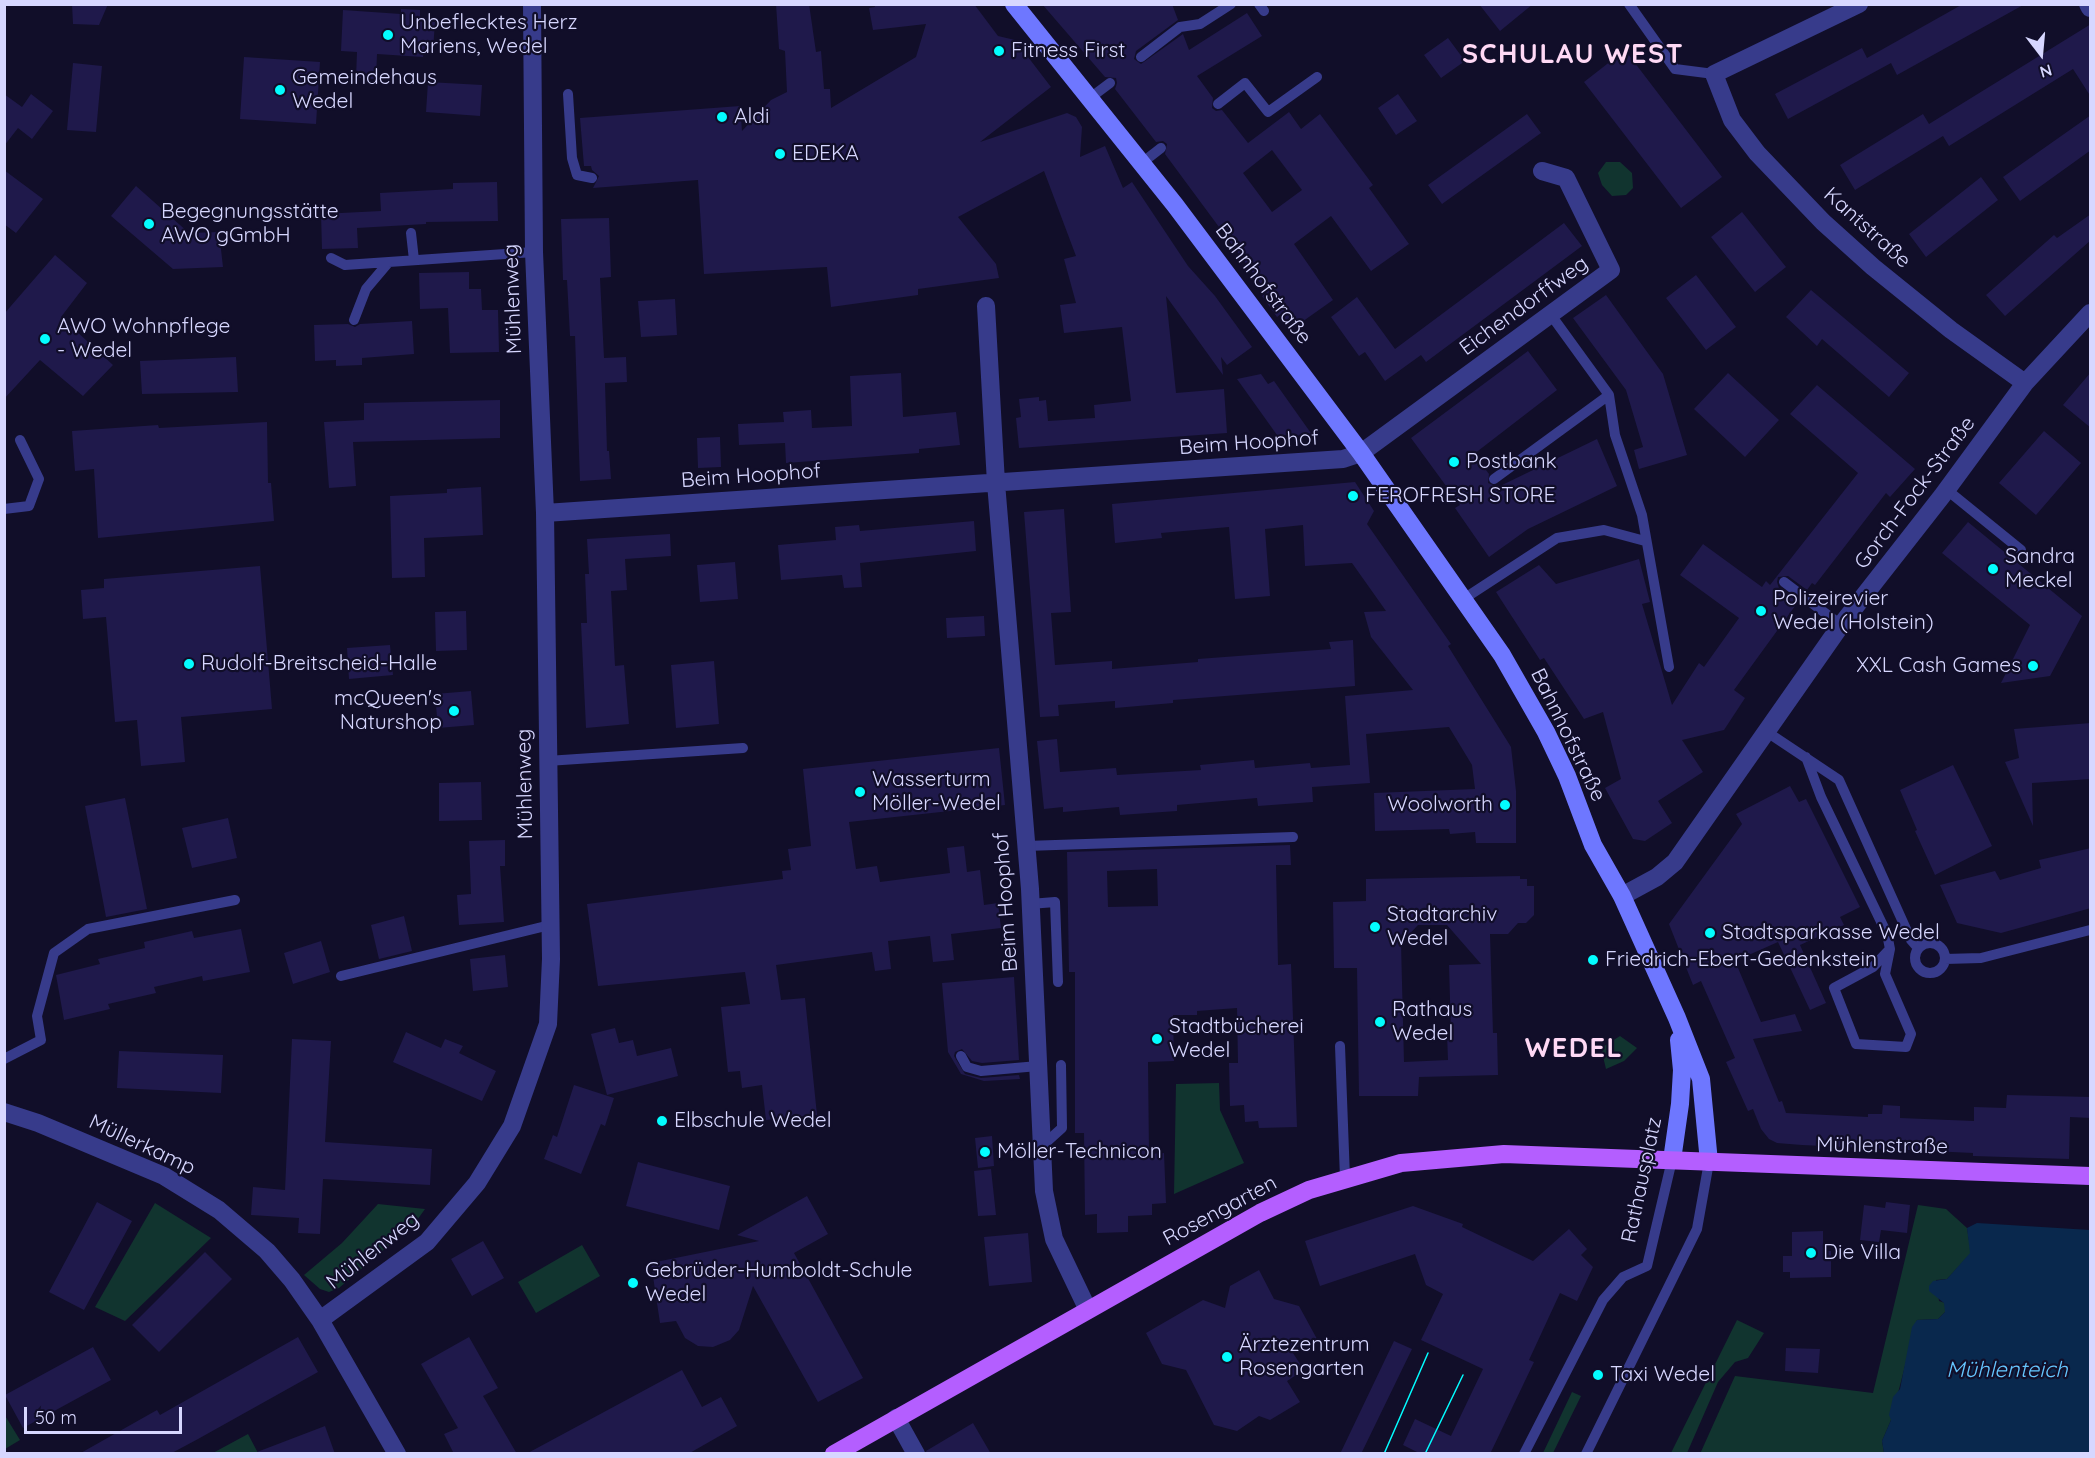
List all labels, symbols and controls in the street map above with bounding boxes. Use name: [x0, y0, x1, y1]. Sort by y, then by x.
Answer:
place label: Unbeflecktes Herz Mariens, Wedel: [400, 10, 578, 60]
north arrow: [2011, 24, 2071, 84]
marker: Unbeflecktes Herz Mariens, Wedel: [381, 28, 395, 42]
place label: Fitness First: [1011, 38, 1125, 64]
district label: SCHULAU WEST: [1462, 39, 1684, 71]
marker: Fitness First: [992, 44, 1006, 58]
text: N: [2038, 60, 2054, 83]
place label: Gemeindehaus Wedel: [292, 65, 437, 115]
marker: Gemeindehaus Wedel: [273, 83, 287, 97]
place label: Aldi: [734, 104, 769, 130]
marker: Aldi: [715, 110, 729, 124]
place label: EDEKA: [792, 141, 859, 167]
marker: EDEKA: [773, 147, 787, 161]
street label: Kantstraße: [1818, 182, 1916, 274]
place label: Begegnungsstätte AWO gGmbH: [161, 199, 339, 249]
marker: Begegnungsstätte AWO gGmbH: [142, 217, 156, 231]
street label: Bahnhofstraße: [1209, 219, 1317, 349]
street label: Mühlenweg: [498, 243, 528, 355]
street label: Eichendorffweg: [1455, 251, 1593, 361]
place label: AWO Wohnpflege - Wedel: [57, 314, 230, 364]
marker: AWO Wohnpflege - Wedel: [38, 332, 52, 346]
street label: Gorch-Fock-Straße: [1849, 412, 1981, 574]
street label: Beim Hoophof: [1178, 426, 1320, 460]
place label: Postbank: [1466, 449, 1557, 475]
marker: Postbank: [1447, 455, 1461, 469]
street label: Beim Hoophof: [680, 459, 822, 493]
place label: FEROFRESH STORE: [1365, 483, 1555, 509]
marker: FEROFRESH STORE: [1346, 489, 1360, 503]
place label: Sandra Meckel: [2005, 544, 2075, 594]
marker: Sandra Meckel: [1986, 562, 2000, 576]
place label: Polizeirevier Wedel (Holstein): [1773, 586, 1934, 636]
marker: Polizeirevier Wedel (Holstein): [1754, 604, 1768, 618]
place label: Rudolf-Breitscheid-Halle: [201, 651, 437, 677]
place label: XXL Cash Games: [1856, 653, 2021, 679]
marker: Rudolf-Breitscheid-Halle: [182, 657, 196, 671]
marker: XXL Cash Games: [2026, 659, 2040, 673]
street label: Bahnhofstraße: [1525, 664, 1611, 806]
place label: mcQueen's Naturshop: [334, 686, 442, 736]
marker: mcQueen's Naturshop: [447, 704, 461, 718]
street label: Mühlenweg: [511, 729, 539, 839]
place label: Wasserturm Möller-Wedel: [872, 767, 1001, 817]
marker: Wasserturm Möller-Wedel: [853, 785, 867, 799]
place label: Woolworth: [1388, 792, 1493, 818]
marker: Woolworth: [1498, 798, 1512, 812]
street label: Beim Hoophof: [989, 831, 1023, 973]
place label: Stadtarchiv Wedel: [1387, 902, 1497, 952]
marker: Stadtarchiv Wedel: [1368, 920, 1382, 934]
place label: Stadtsparkasse Wedel: [1722, 920, 1940, 946]
marker: Stadtsparkasse Wedel: [1703, 926, 1717, 940]
place label: Friedrich-Ebert-Gedenkstein: [1605, 947, 1877, 973]
marker: Friedrich-Ebert-Gedenkstein: [1586, 953, 1600, 967]
place label: Rathaus Wedel: [1392, 997, 1472, 1047]
place label: Stadtbücherei Wedel: [1169, 1014, 1304, 1064]
marker: Rathaus Wedel: [1373, 1015, 1387, 1029]
marker: Stadtbücherei Wedel: [1150, 1032, 1164, 1046]
district label: WEDEL: [1525, 1033, 1623, 1065]
place label: Elbschule Wedel: [674, 1108, 832, 1134]
street label: Müllerkamp: [85, 1109, 199, 1181]
marker: Elbschule Wedel: [655, 1114, 669, 1128]
street label: Rathausplatz: [1616, 1115, 1668, 1245]
street label: Mühlenstraße: [1816, 1132, 1948, 1160]
place label: Möller-Technicon: [997, 1139, 1162, 1165]
marker: Möller-Technicon: [978, 1145, 992, 1159]
street label: Rosengarten: [1159, 1170, 1281, 1252]
street label: Mühlenweg: [322, 1207, 424, 1295]
place label: Die Villa: [1823, 1240, 1901, 1266]
marker: Die Villa: [1804, 1246, 1818, 1260]
place label: Gebrüder-Humboldt-Schule Wedel: [645, 1258, 912, 1308]
marker: Gebrüder-Humboldt-Schule Wedel: [626, 1276, 640, 1290]
place label: Ärztezentrum Rosengarten: [1239, 1332, 1370, 1382]
marker: Ärztezentrum Rosengarten: [1220, 1350, 1234, 1364]
water label: Mühlenteich: [1946, 1357, 2068, 1383]
place label: Taxi Wedel: [1610, 1362, 1715, 1388]
marker: Taxi Wedel: [1591, 1368, 1605, 1382]
scale bar: [27, 1395, 184, 1433]
text: 50 m: [35, 1406, 77, 1429]

